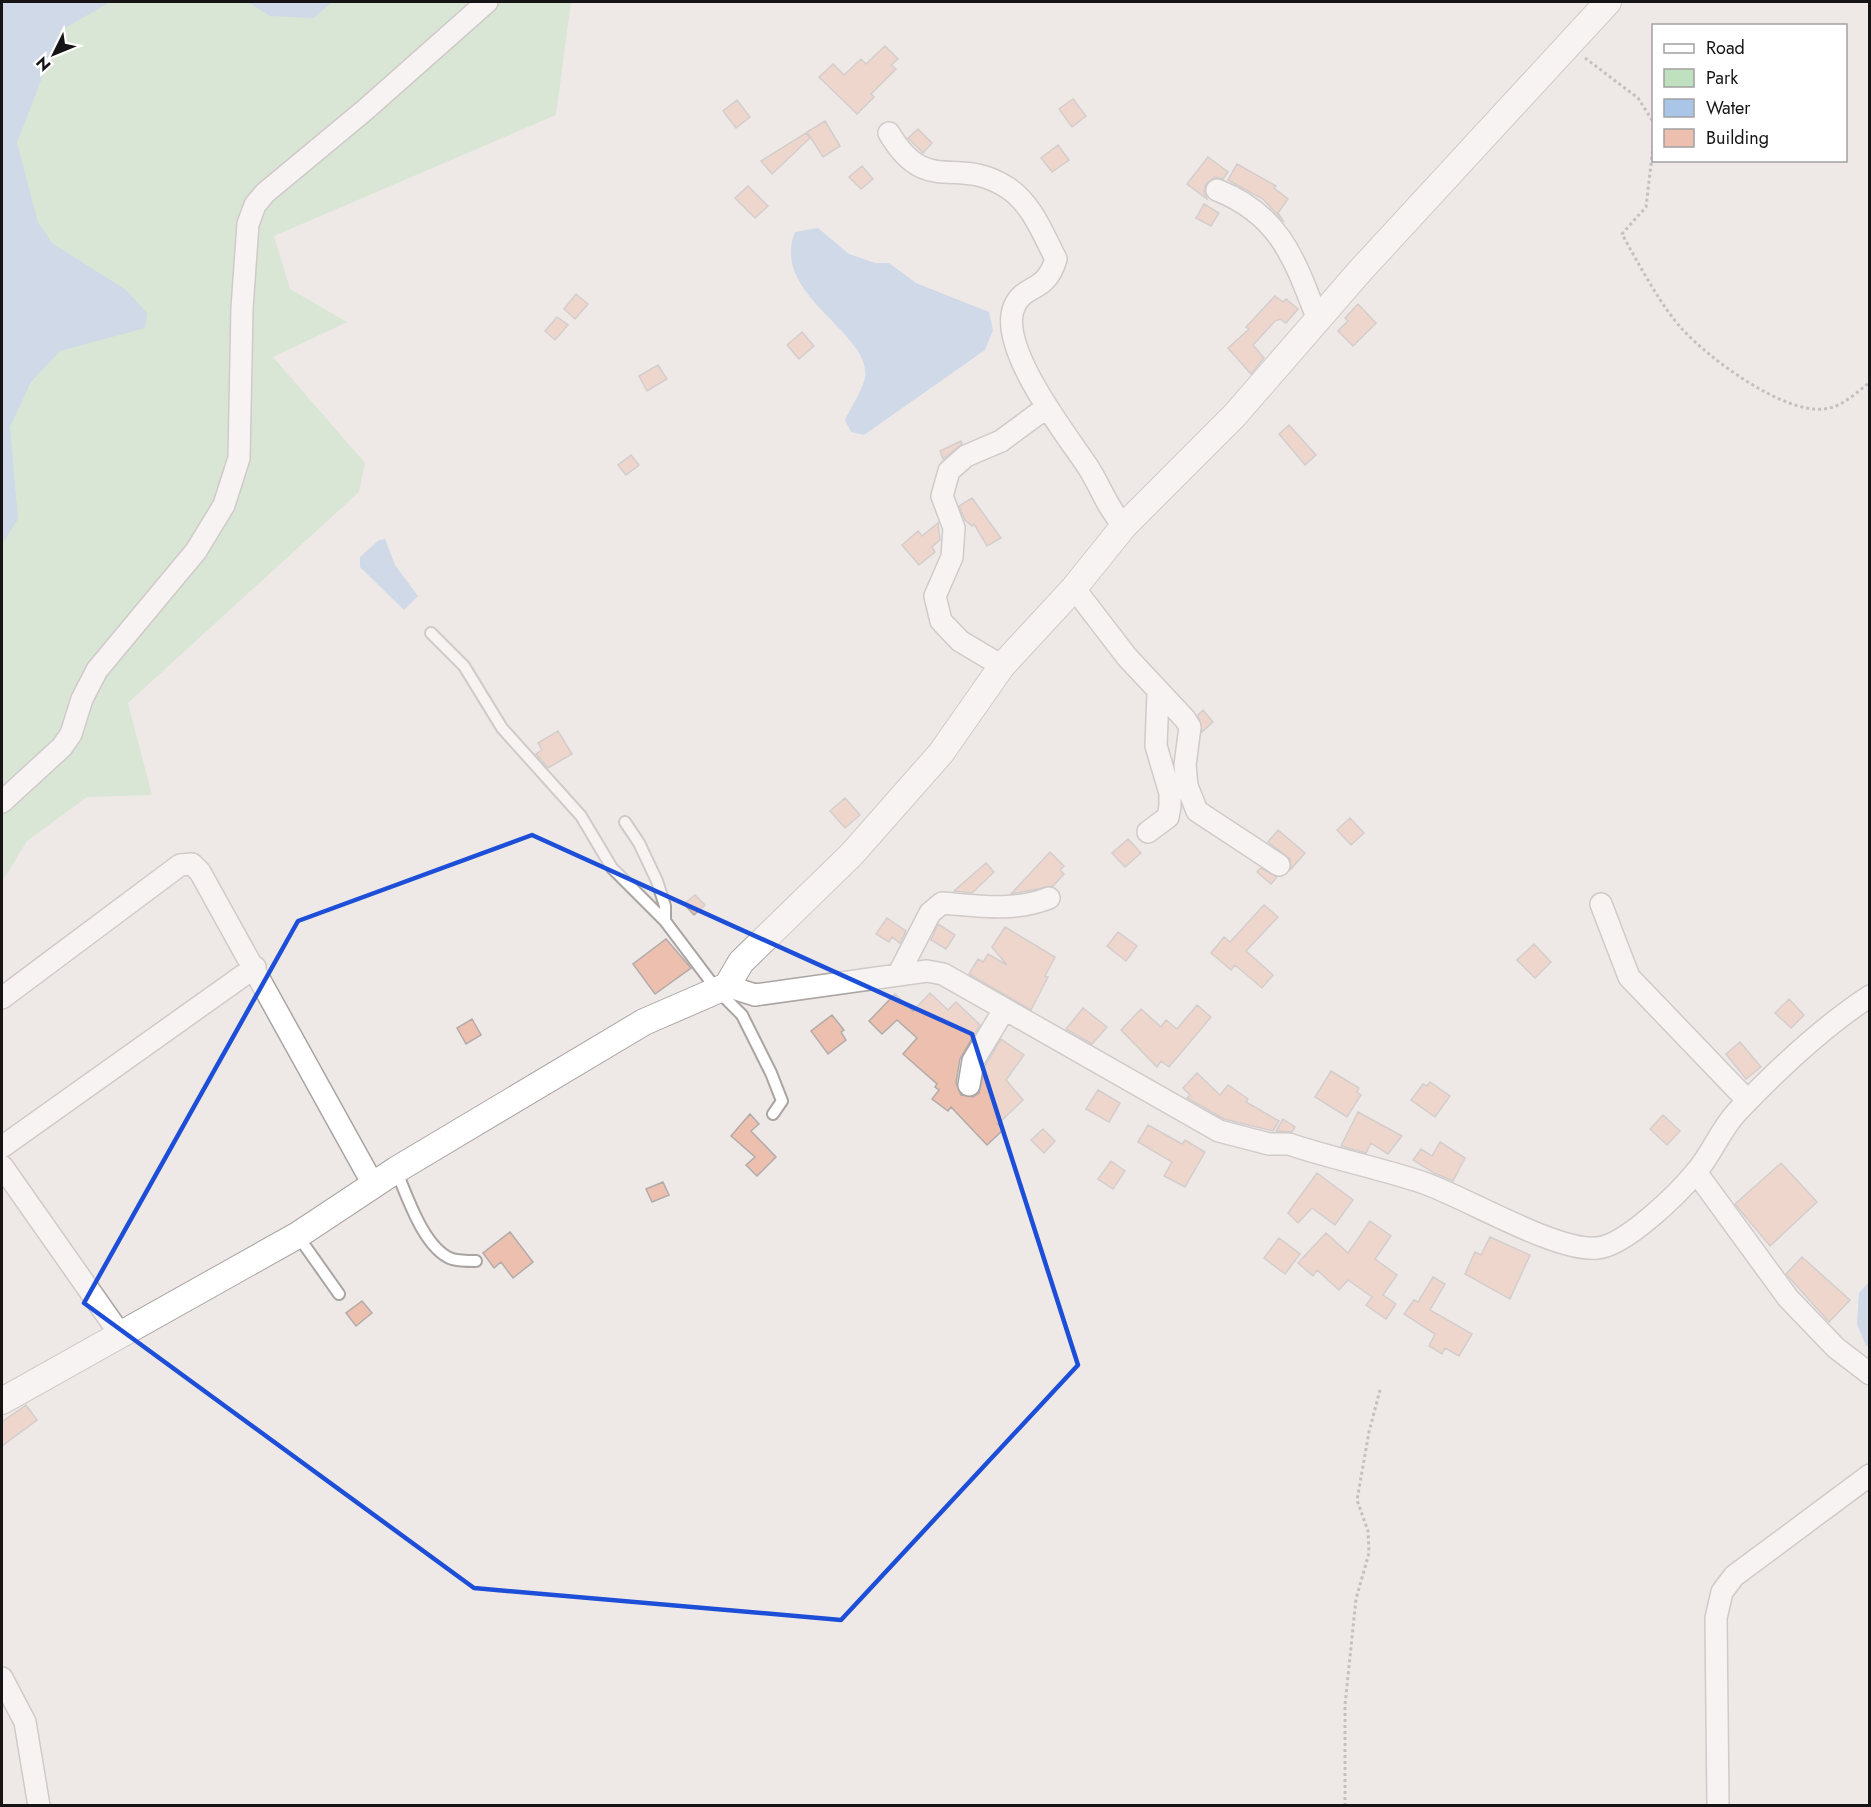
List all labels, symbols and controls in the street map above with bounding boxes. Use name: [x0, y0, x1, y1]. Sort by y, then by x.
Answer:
north arrow: [24, 24, 84, 84]
legend: [1652, 24, 1847, 162]
text: Road: [1706, 35, 1745, 61]
text: N: [31, 51, 56, 76]
text: Park: [1706, 65, 1738, 91]
text: Water: [1706, 95, 1751, 121]
text: Building: [1706, 125, 1769, 151]

